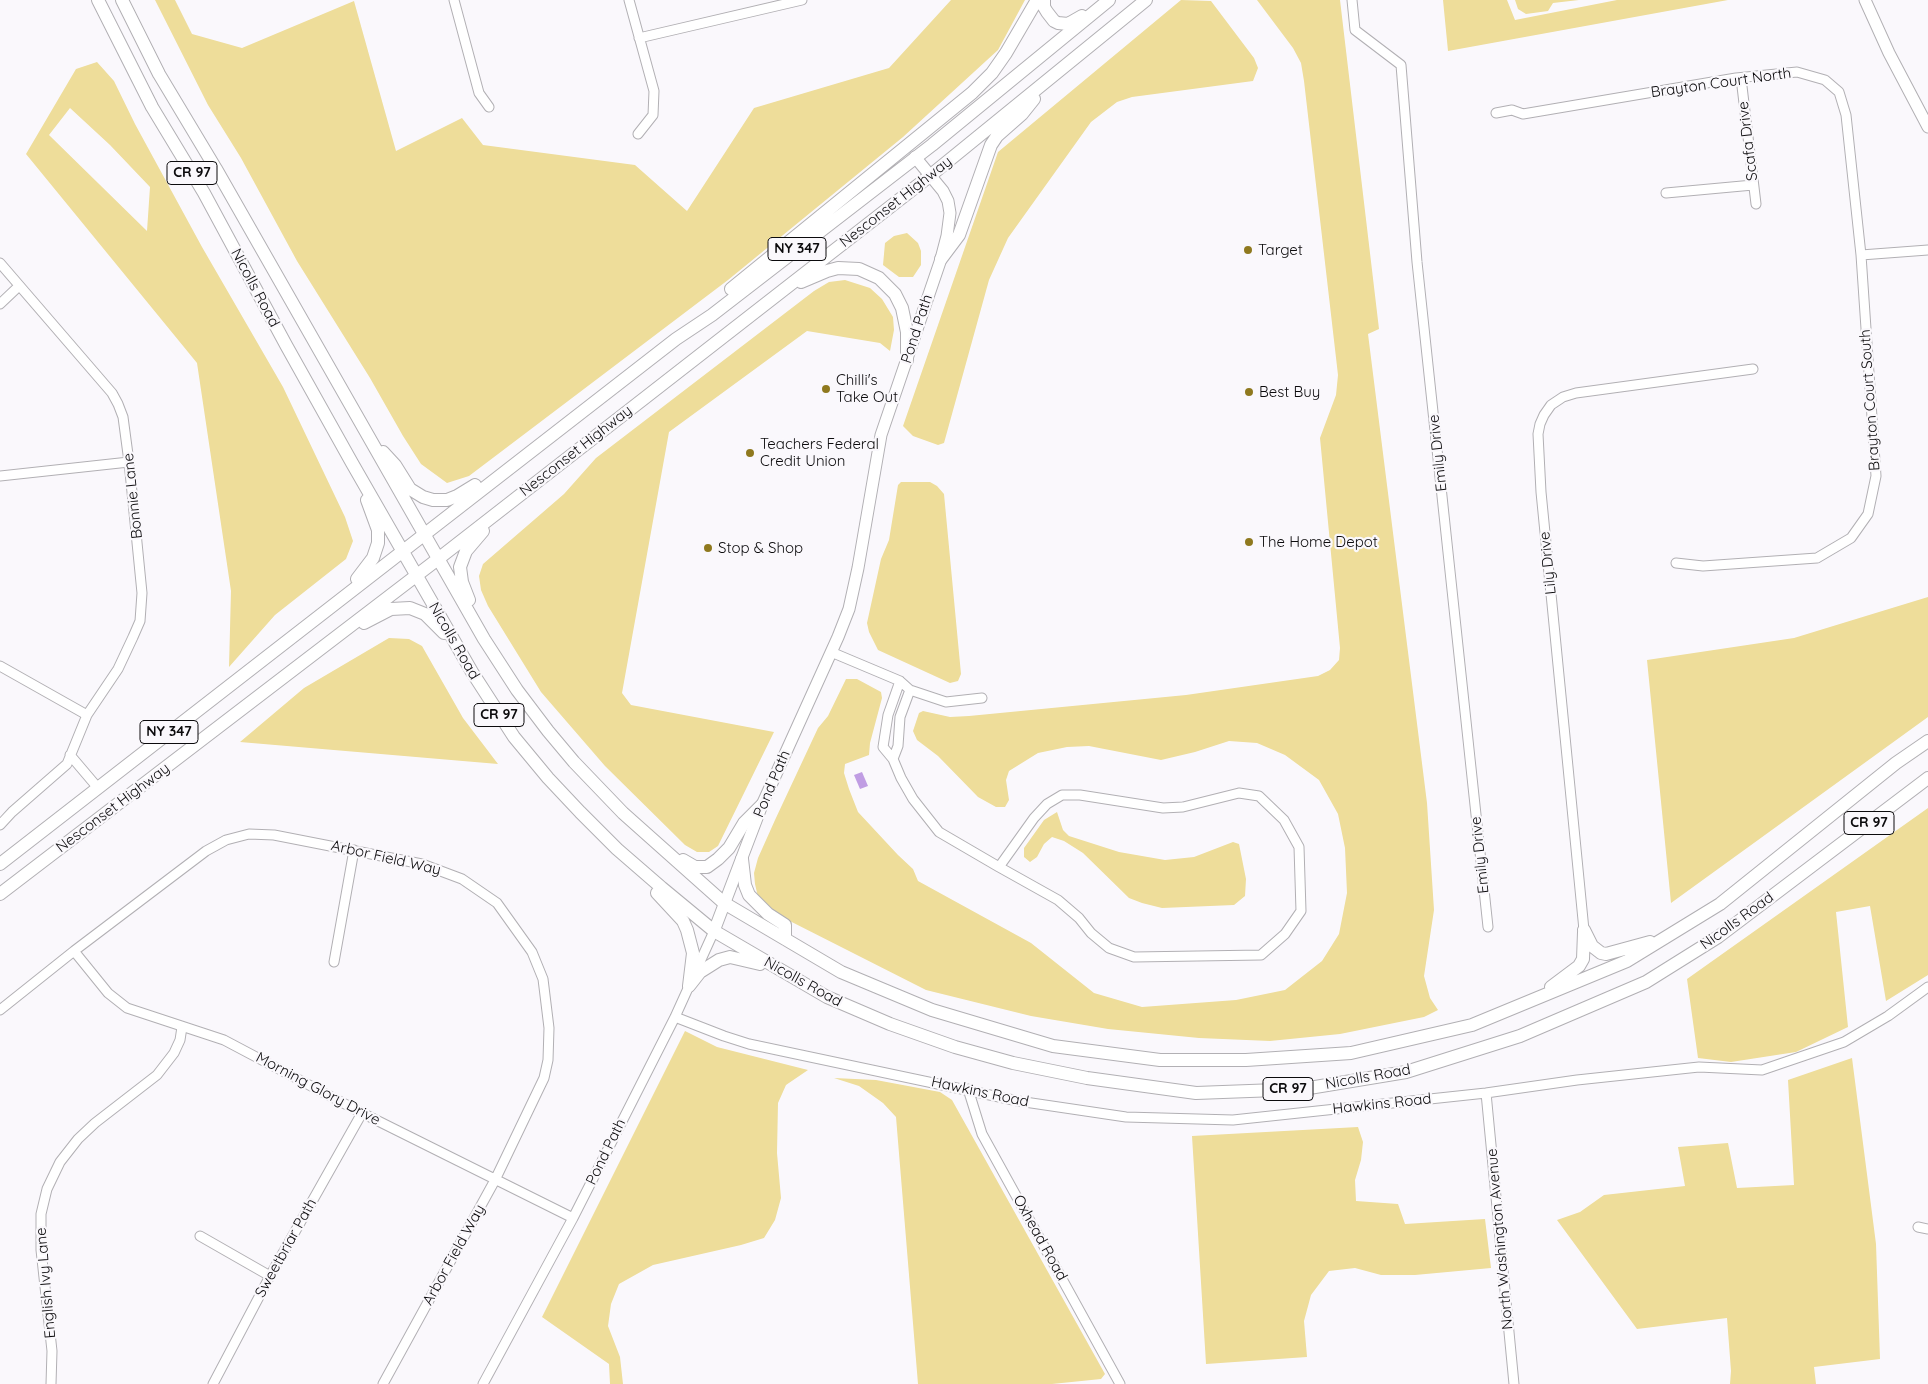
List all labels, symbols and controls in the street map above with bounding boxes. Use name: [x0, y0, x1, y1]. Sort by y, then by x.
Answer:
street label: Brayton Court North: [1650, 64, 1792, 102]
street label: Scafa Drive: [1734, 100, 1762, 182]
street label: Nesconset Highway: [836, 153, 956, 251]
road number: CR 97: [167, 162, 217, 184]
road number: NY 347: [768, 238, 826, 260]
place label: Target: [1258, 241, 1303, 259]
marker: Target: [1242, 244, 1254, 256]
street label: Nicolls Road: [227, 246, 283, 330]
street label: Pond Path: [897, 292, 937, 366]
street label: Brayton Court South: [1856, 329, 1884, 471]
place label: Chilli's Take Out: [836, 371, 898, 406]
marker: Chilli's Take Out: [820, 383, 832, 395]
place label: Best Buy: [1259, 383, 1320, 401]
marker: Best Buy: [1243, 386, 1255, 398]
street label: Nesconset Highway: [516, 402, 636, 500]
street label: Emily Drive: [1425, 414, 1451, 492]
place label: Teachers Federal Credit Union: [760, 435, 879, 470]
marker: Teachers Federal Credit Union: [744, 447, 756, 459]
street label: Bonnie Lane: [120, 452, 146, 540]
street label: Lily Drive: [1536, 531, 1560, 595]
place label: The Home Depot: [1259, 533, 1378, 551]
marker: The Home Depot: [1243, 536, 1255, 548]
place label: Stop & Shop: [718, 539, 803, 557]
marker: Stop & Shop: [702, 542, 714, 554]
street label: Nicolls Road: [425, 599, 483, 683]
road number: CR 97: [474, 704, 524, 726]
road number: NY 347: [140, 720, 198, 744]
street label: Pond Path: [750, 748, 794, 820]
street label: Nesconset Highway: [53, 759, 173, 857]
road number: CR 97: [1844, 811, 1894, 834]
street label: Emily Drive: [1467, 816, 1493, 894]
street label: Arbor Field Way: [329, 837, 443, 879]
street label: Nicolls Road: [1697, 888, 1777, 954]
street label: Nicolls Road: [761, 953, 845, 1011]
street label: Morning Glory Drive: [253, 1049, 383, 1129]
street label: Nicolls Road: [1324, 1061, 1412, 1093]
street label: Hawkins Road: [930, 1073, 1030, 1111]
road number: CR 97: [1263, 1078, 1313, 1100]
street label: Hawkins Road: [1332, 1090, 1432, 1118]
street label: Pond Path: [582, 1116, 630, 1188]
street label: North Washington Avenue: [1483, 1148, 1517, 1330]
street label: Oxhead Road: [1009, 1192, 1071, 1284]
street label: Sweetbriar Path: [251, 1195, 321, 1301]
street label: Arbor Field Way: [419, 1202, 489, 1308]
street label: English Ivy Lane: [32, 1227, 60, 1339]

